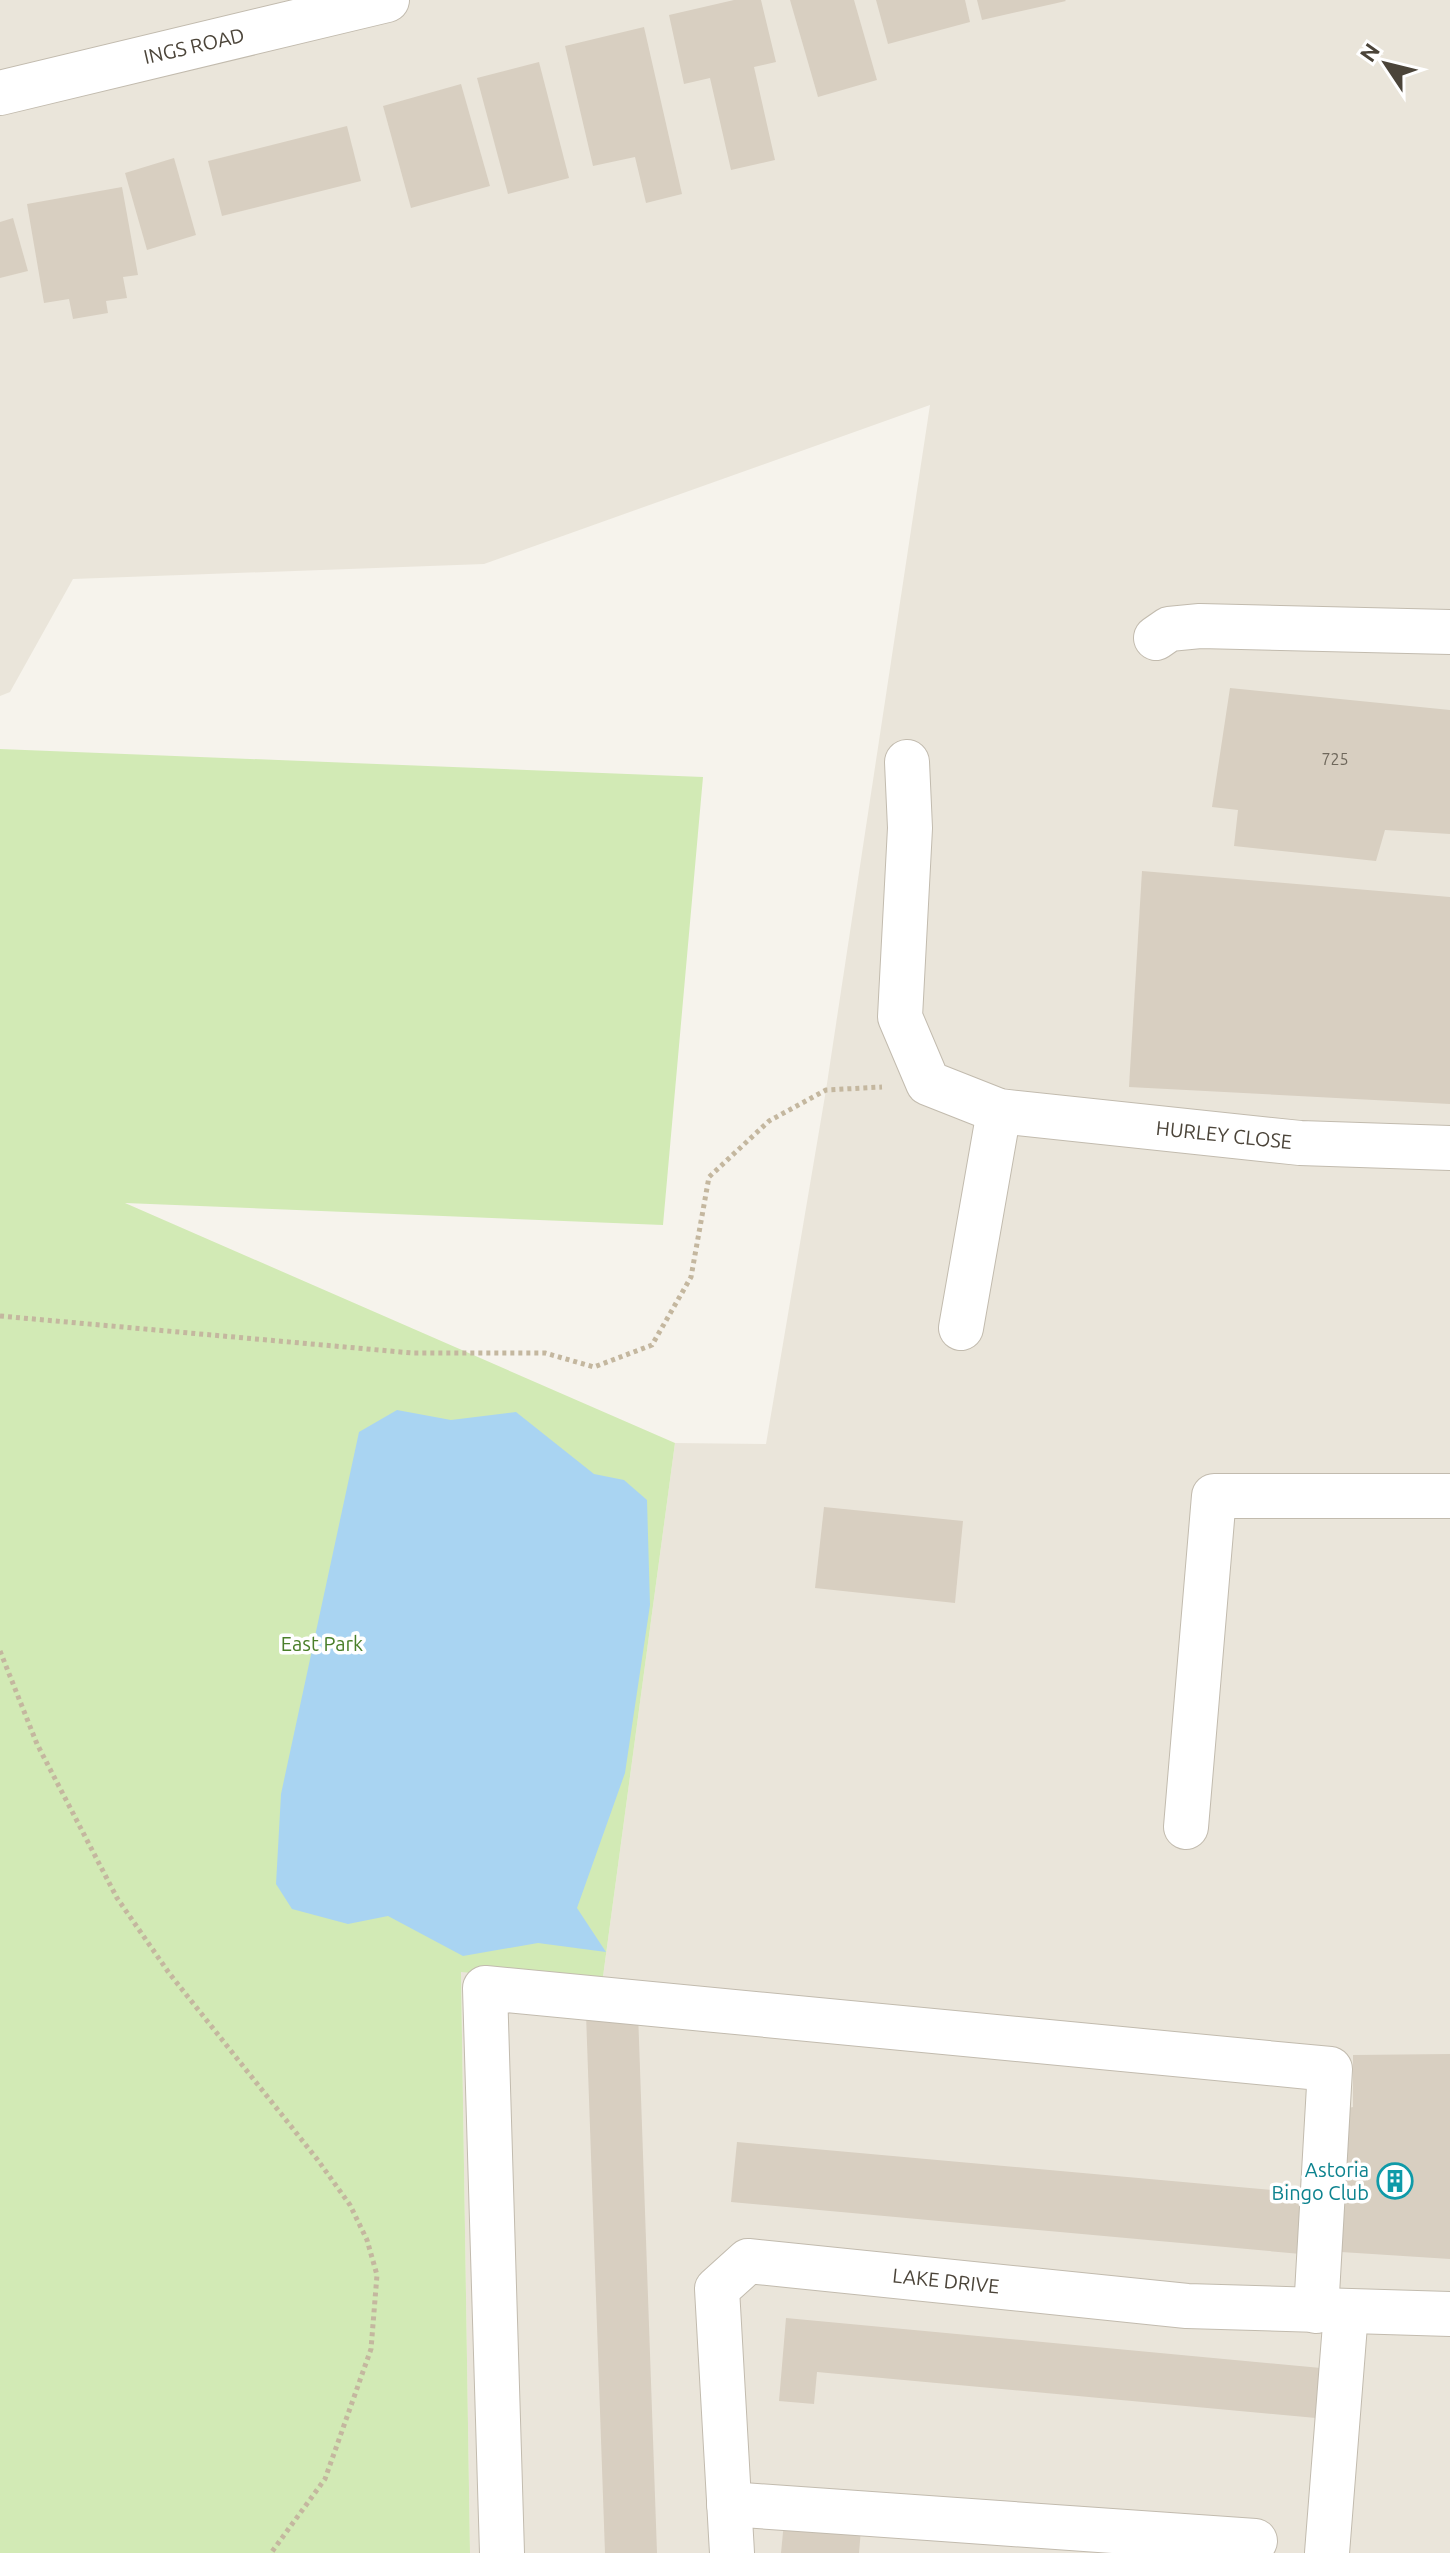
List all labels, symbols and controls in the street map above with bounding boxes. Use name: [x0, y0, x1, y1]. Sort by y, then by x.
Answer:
street label: INGS ROAD: [141, 23, 246, 68]
north arrow: [1346, 24, 1426, 104]
text: N: [1354, 38, 1384, 66]
house number: 725: [1321, 750, 1349, 768]
street label: HURLEY CLOSE: [1155, 1116, 1293, 1153]
park label: East Park: [281, 1632, 363, 1655]
place label: Astoria Bingo Club: [1272, 2158, 1369, 2204]
building icon: Astoria Bingo Club: [1376, 2162, 1414, 2200]
street label: LAKE DRIVE: [891, 2263, 1001, 2298]

